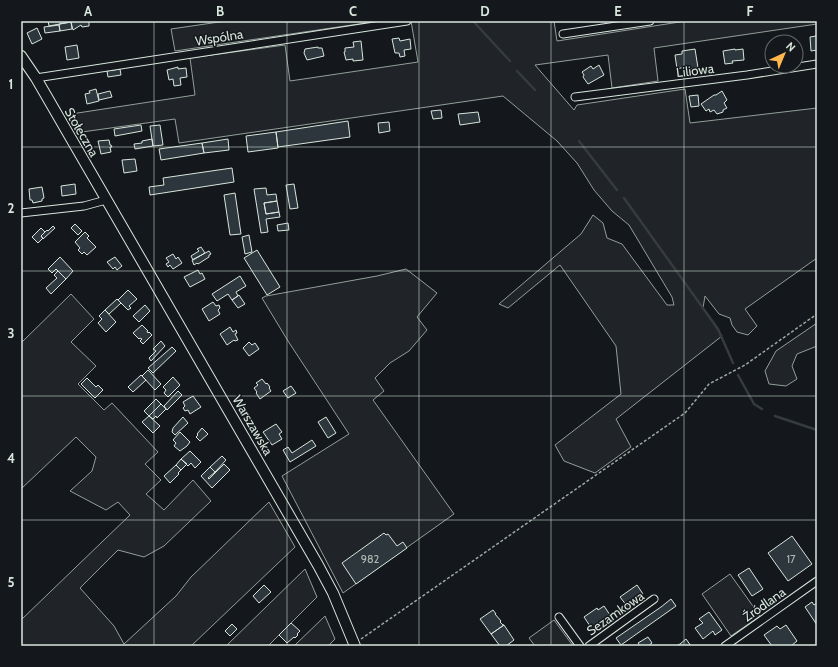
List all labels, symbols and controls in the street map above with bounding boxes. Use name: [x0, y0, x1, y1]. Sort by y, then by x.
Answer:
text: A: [84, 3, 93, 19]
text: B: [216, 3, 224, 19]
text: C: [349, 3, 357, 19]
text: D: [480, 3, 490, 19]
text: E: [614, 3, 622, 19]
text: F: [747, 3, 754, 19]
street label: Wspólna: [194, 25, 245, 49]
north arrow: [764, 34, 804, 74]
text: N: [783, 39, 799, 55]
street label: Liliowa: [675, 60, 715, 80]
text: 1: [9, 76, 13, 92]
street label: Stołeczna: [62, 105, 103, 160]
text: 2: [8, 200, 15, 216]
text: 3: [7, 325, 15, 341]
street label: Warszawska: [229, 392, 277, 458]
text: 4: [7, 450, 15, 466]
house number: 982: [361, 552, 380, 566]
house number: 17: [786, 552, 796, 566]
text: 5: [8, 574, 15, 590]
street label: Źródlana: [739, 582, 789, 624]
street label: Sezamkowa: [583, 587, 647, 639]

